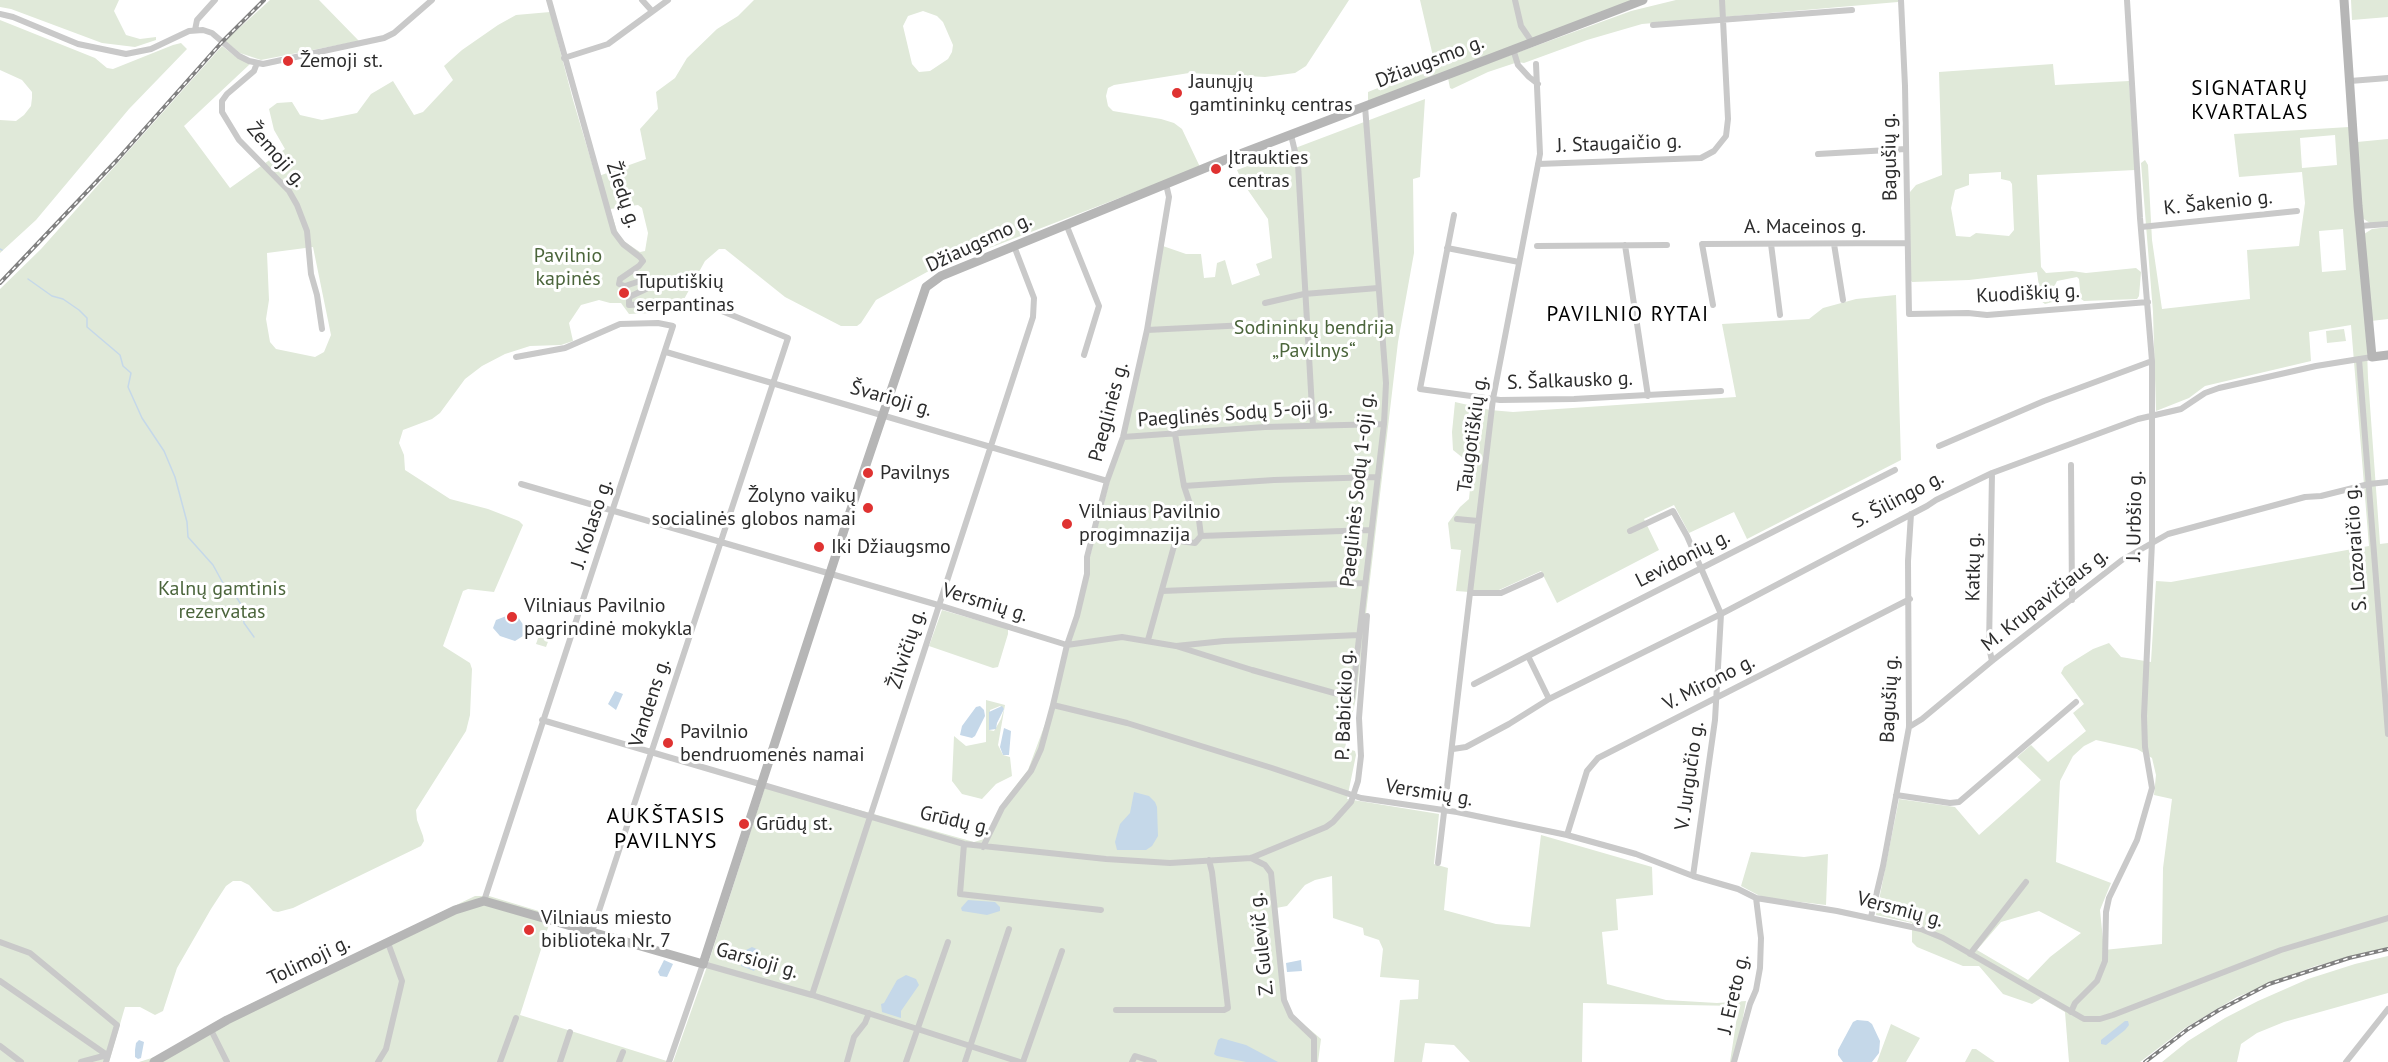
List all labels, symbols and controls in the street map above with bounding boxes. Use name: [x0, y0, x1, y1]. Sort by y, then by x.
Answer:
street label: Džiaugsmo g.: [1372, 30, 1488, 94]
place label: Žemoji st.: [300, 49, 383, 73]
marker: Žemoji st.: [281, 54, 295, 68]
place label: Jaunųjų gamtininkų centras: [1189, 70, 1353, 117]
district label: SIGNATARŲ KVARTALAS: [2191, 76, 2309, 126]
marker: Jaunųjų gamtininkų centras: [1170, 86, 1184, 100]
street label: Bagušių g.: [1877, 113, 1903, 201]
street label: Žemoji g.: [241, 118, 311, 192]
street label: J. Staugaičio g.: [1556, 130, 1682, 158]
place label: Įtraukties centras: [1228, 146, 1308, 193]
street label: Žiedų g.: [601, 159, 645, 231]
marker: Įtraukties centras: [1209, 162, 1223, 176]
street label: K. Šakenio g.: [2162, 185, 2274, 221]
street label: Džiaugsmo g.: [922, 208, 1036, 278]
street label: A. Maceinos g.: [1744, 215, 1866, 239]
park label: Pavilnio kapinės: [534, 244, 602, 291]
place label: Tuputiškių serpantinas: [636, 270, 734, 317]
street label: Kuodiškių g.: [1976, 279, 2080, 309]
marker: Tuputiškių serpantinas: [617, 286, 631, 300]
district label: PAVILNIO RYTAI: [1546, 302, 1710, 328]
park label: Sodininkų bendrija „Pavilnys“: [1234, 316, 1394, 363]
street label: Paeglinės g.: [1084, 360, 1134, 464]
street label: S. Šalkausko g.: [1507, 367, 1633, 395]
street label: Taugotiškių g.: [1453, 374, 1493, 494]
street label: Švarioji g.: [847, 376, 935, 422]
street label: Paeglinės Sodų 1-oji g.: [1336, 392, 1380, 588]
street label: Paeglinės Sodų 5-oji g.: [1137, 395, 1333, 433]
place label: Pavilnys: [880, 461, 950, 485]
marker: Pavilnys: [861, 466, 875, 480]
street label: S. Šilingo g.: [1848, 466, 1948, 534]
street label: J. Urbšio g.: [2122, 470, 2148, 562]
street label: J. Kolaso g.: [566, 476, 618, 572]
place label: Žolyno vaikų socialinės globos namai: [652, 484, 856, 531]
street label: S. Lozoraičio g.: [2340, 484, 2372, 612]
place label: Vilniaus Pavilnio progimnazija: [1079, 500, 1221, 547]
marker: Žolyno vaikų socialinės globos namai: [861, 501, 875, 515]
marker: Vilniaus Pavilnio progimnazija: [1060, 517, 1074, 531]
street label: Levidonių g.: [1632, 525, 1734, 593]
street label: Katkų g.: [1961, 532, 1987, 602]
place label: Iki Džiaugsmo: [831, 535, 951, 559]
marker: Iki Džiaugsmo: [812, 540, 826, 554]
street label: M. Krupavičiaus g.: [1977, 543, 2113, 657]
park label: Kalnų gamtinis rezervatas: [158, 577, 286, 624]
street label: Versmių g.: [939, 579, 1031, 627]
place label: Vilniaus Pavilnio pagrindinė mokykla: [524, 594, 692, 641]
street label: Žilvičių g.: [883, 606, 931, 692]
marker: Vilniaus Pavilnio pagrindinė mokykla: [505, 610, 519, 624]
street label: P. Babickio g.: [1331, 649, 1359, 761]
street label: V. Mirono g.: [1659, 650, 1759, 716]
street label: Bagušių g.: [1876, 654, 1904, 744]
street label: Vandens g.: [624, 656, 676, 750]
place label: Pavilnio bendruomenės namai: [680, 720, 865, 767]
street label: V. Jurgučio g.: [1670, 720, 1710, 832]
marker: Pavilnio bendruomenės namai: [661, 736, 675, 750]
street label: Versmių g.: [1384, 774, 1474, 812]
street label: Grūdų g.: [917, 801, 993, 841]
district label: AUKŠTASIS PAVILNYS: [606, 804, 726, 855]
place label: Grūdų st.: [756, 812, 832, 836]
marker: Grūdų st.: [737, 817, 751, 831]
street label: Versmių g.: [1854, 887, 1946, 933]
street label: Z. Gulevič g.: [1245, 891, 1279, 997]
place label: Vilniaus miesto biblioteka Nr. 7: [541, 906, 672, 953]
marker: Vilniaus miesto biblioteka Nr. 7: [522, 923, 536, 937]
street label: Tolimoji g.: [264, 931, 354, 991]
street label: Garsioji g.: [713, 938, 801, 984]
street label: J. Ereto g.: [1713, 952, 1755, 1036]

